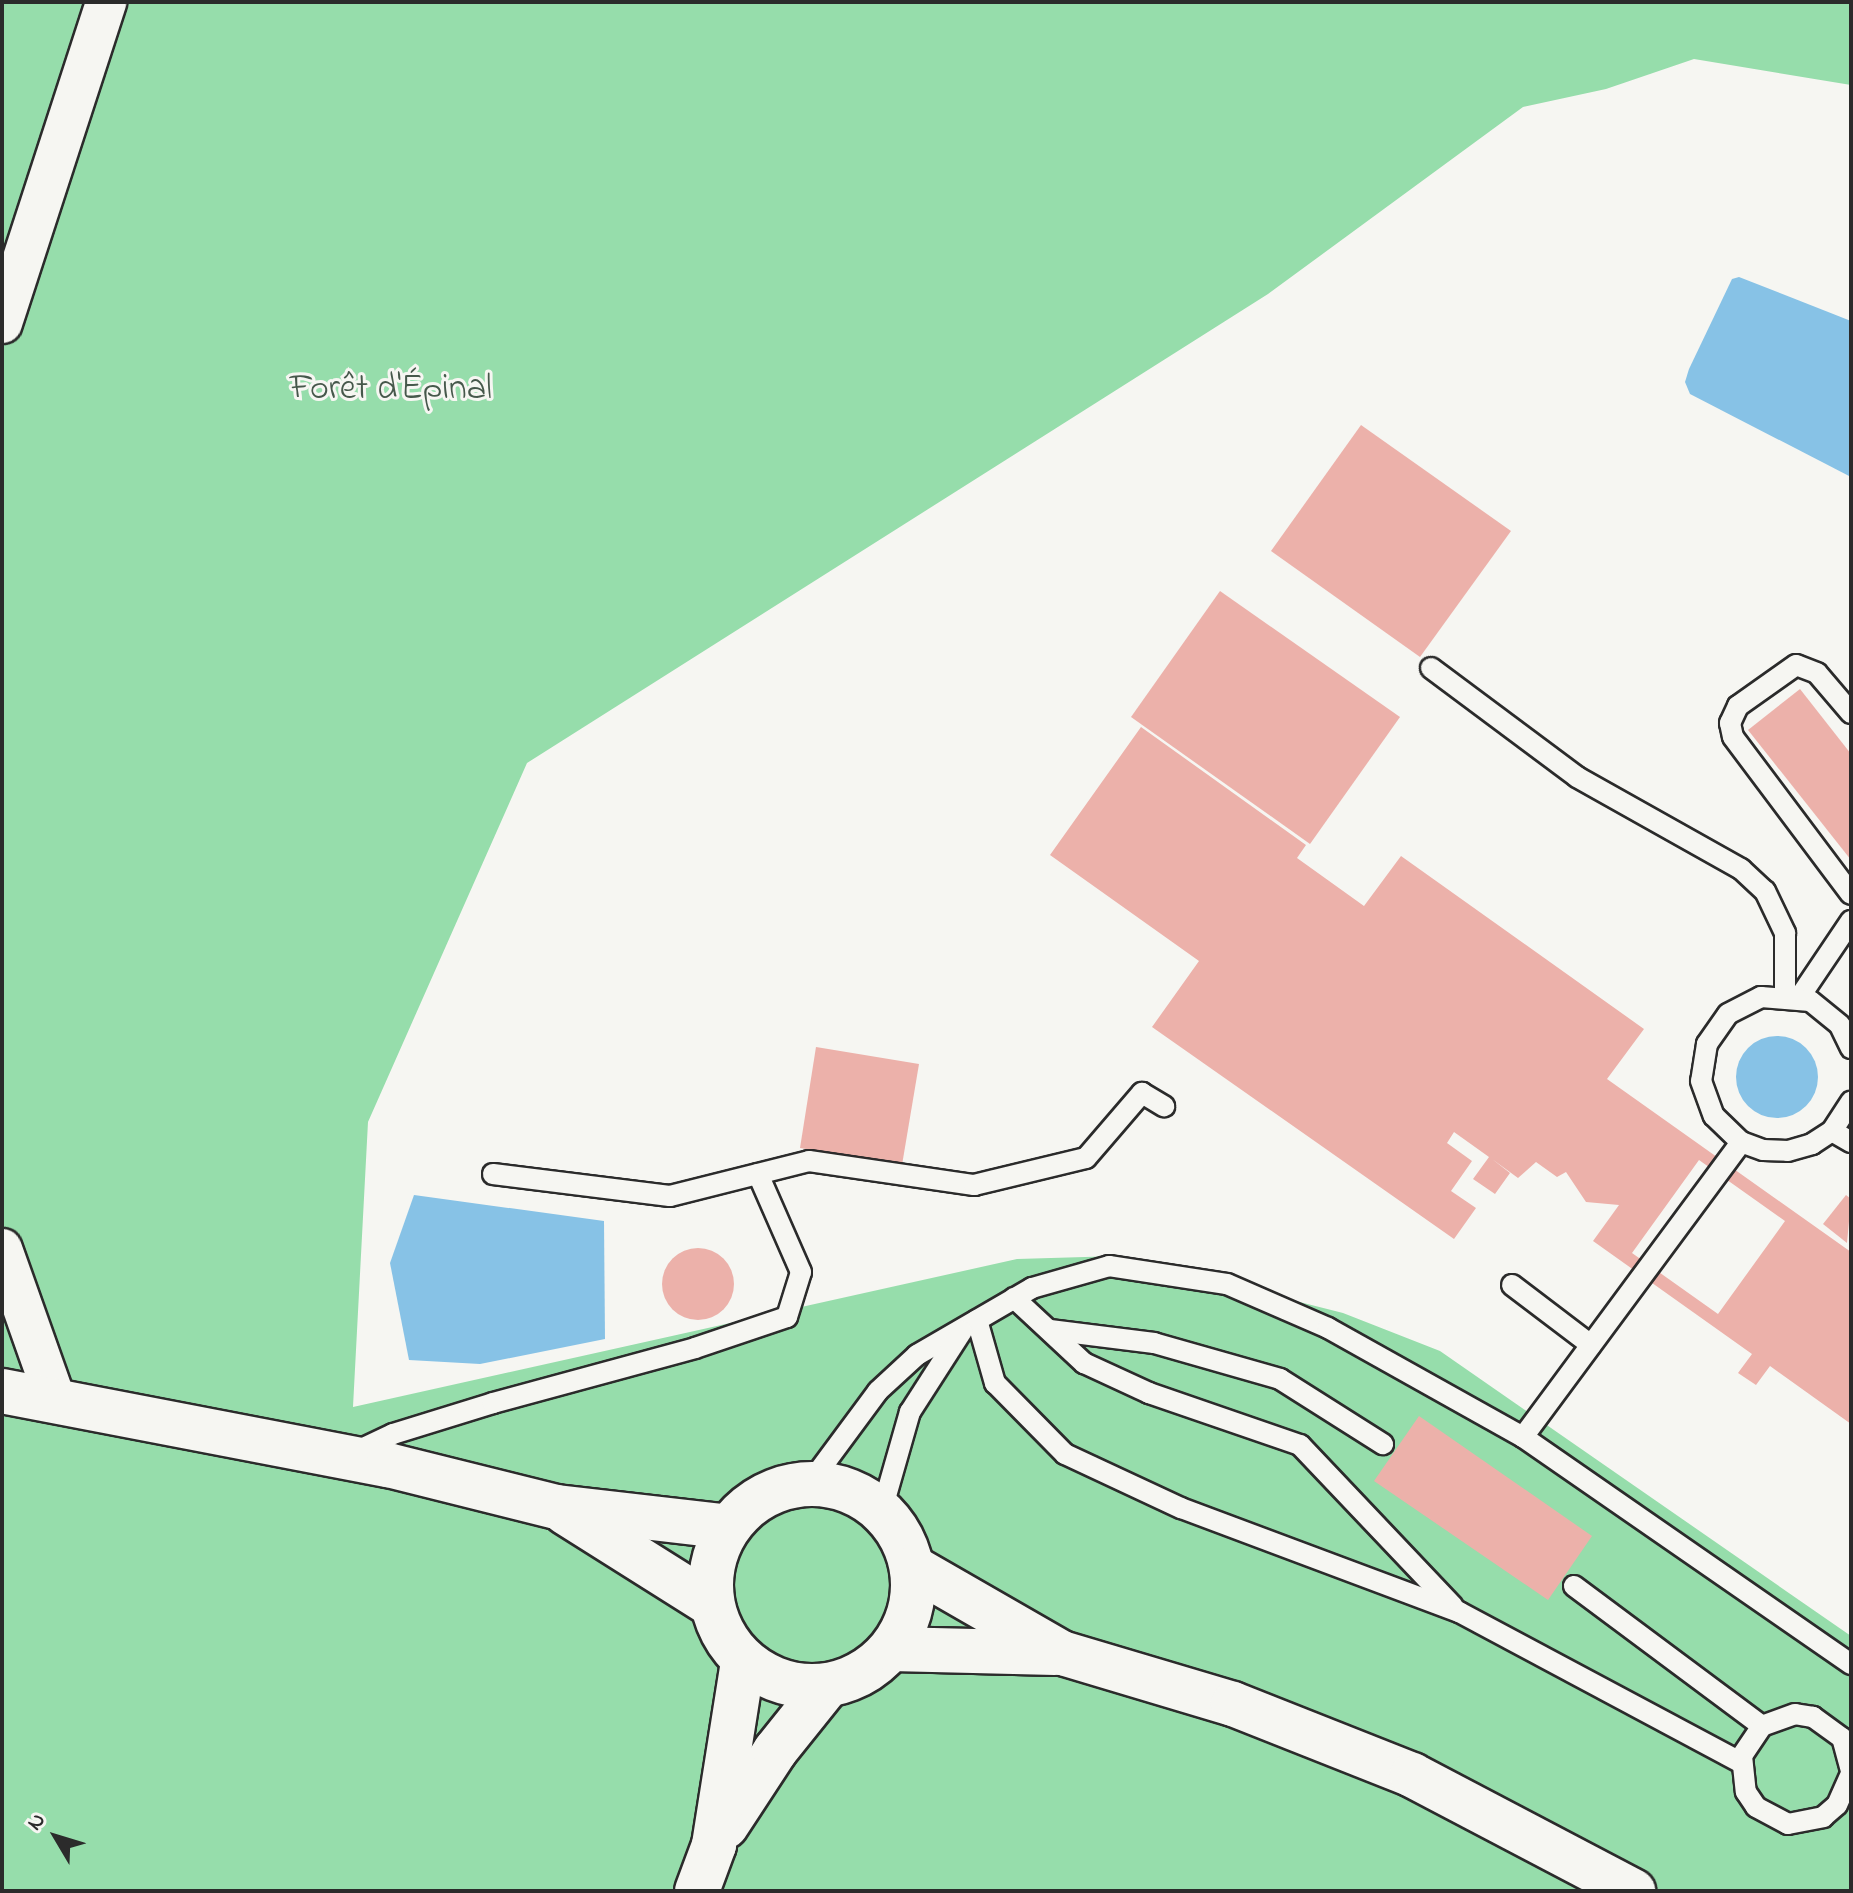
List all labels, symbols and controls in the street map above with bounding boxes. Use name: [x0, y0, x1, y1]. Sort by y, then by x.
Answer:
park label: Forêt d'Épinal: [290, 368, 492, 412]
north arrow: [16, 1797, 96, 1877]
text: N: [20, 1807, 54, 1838]

